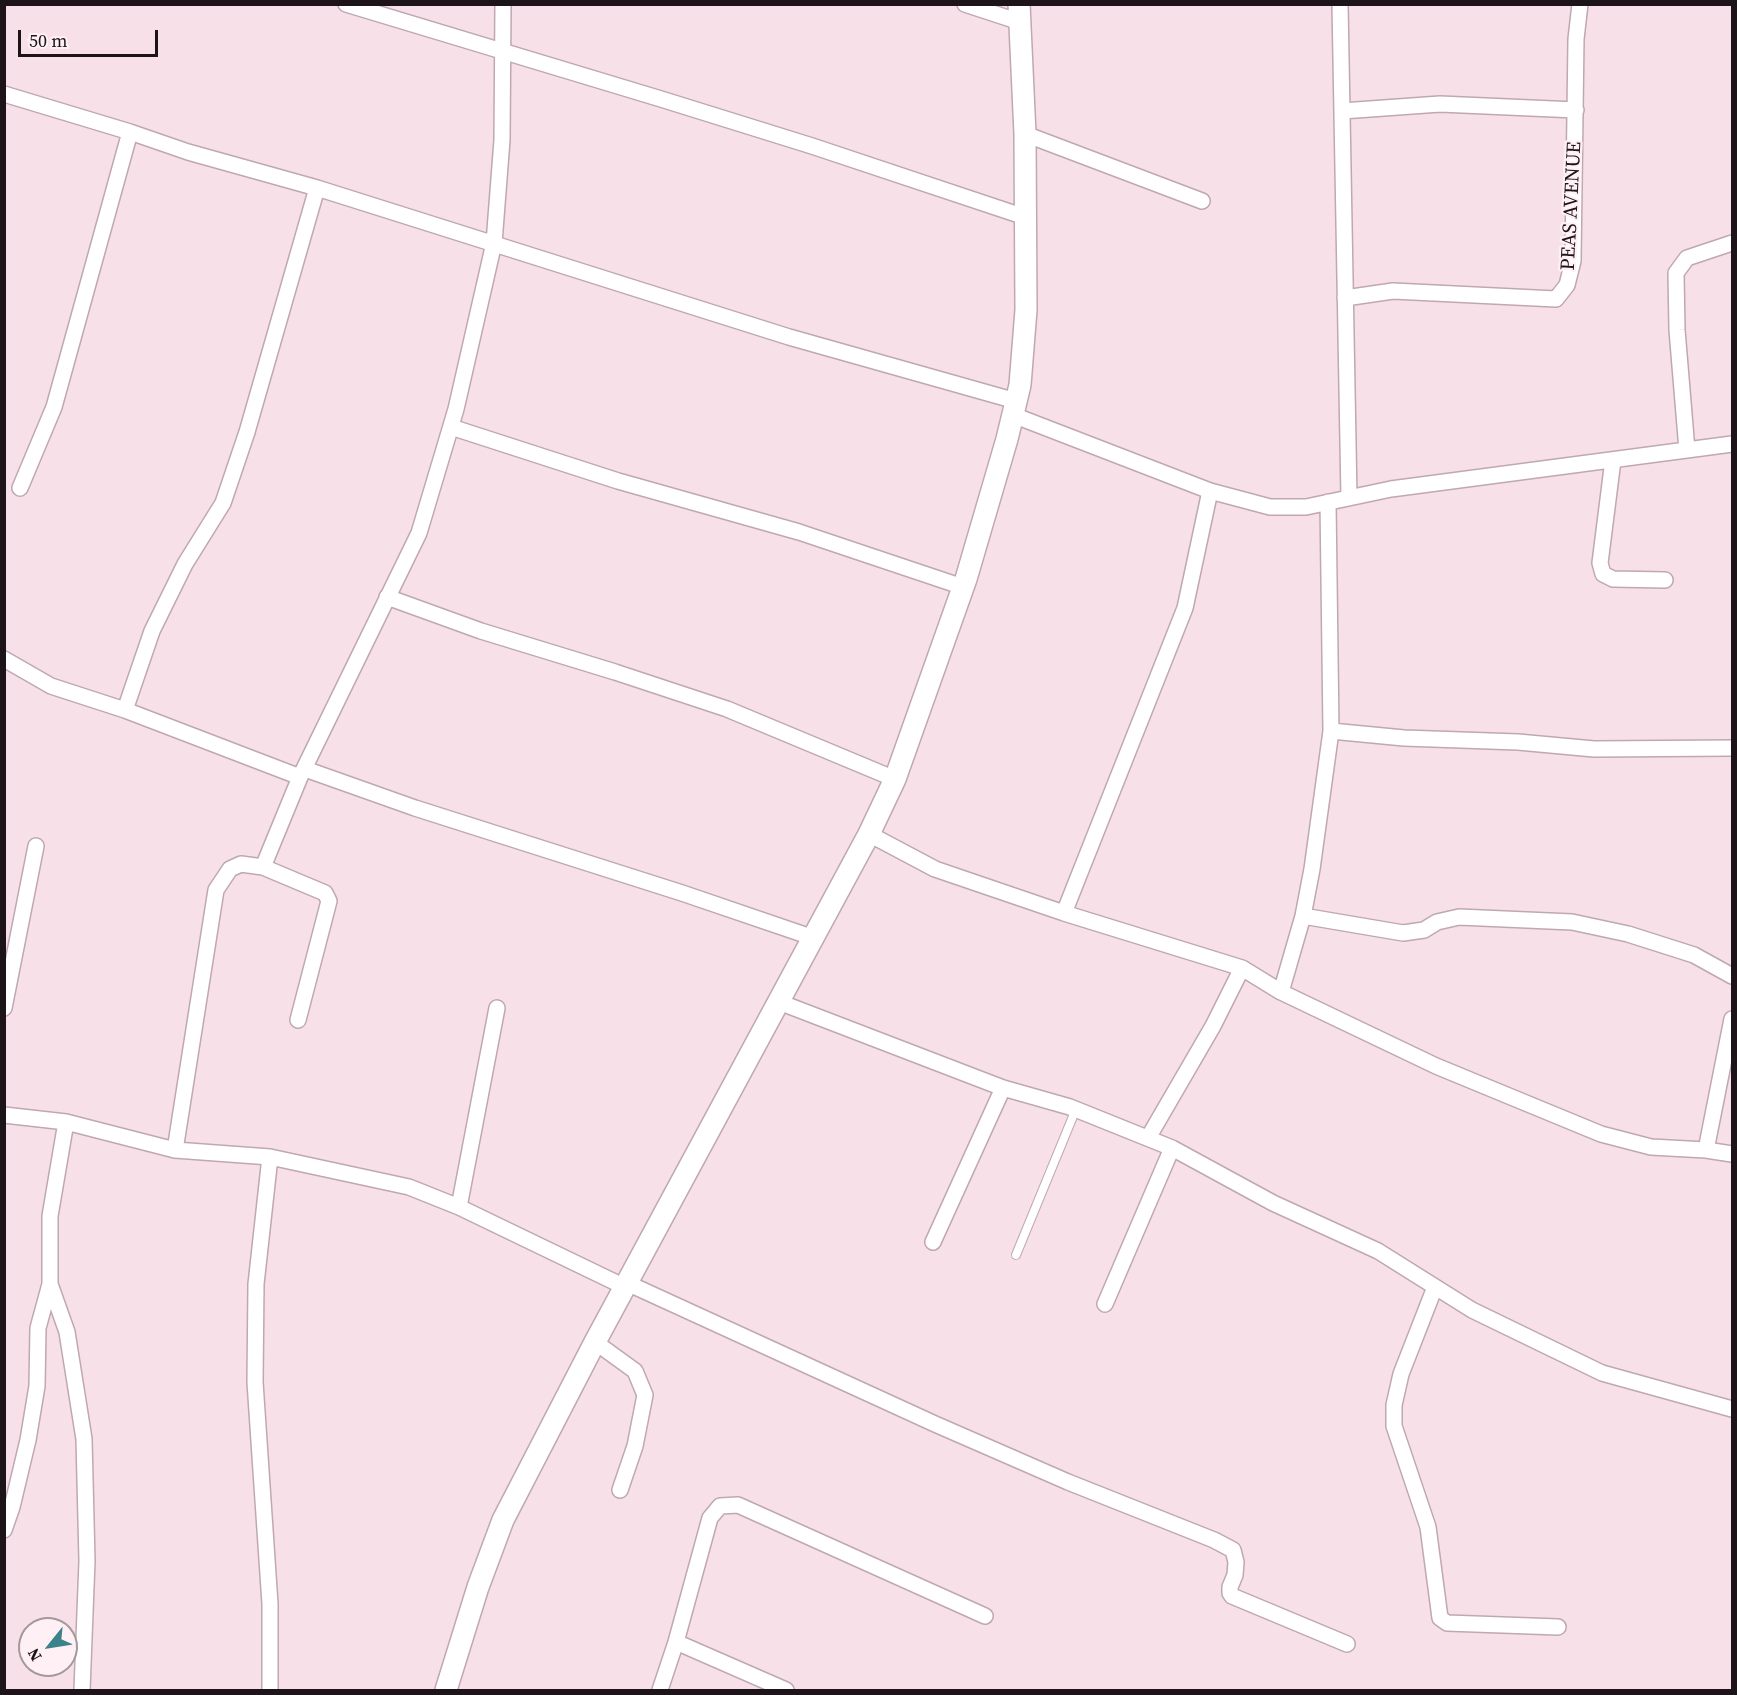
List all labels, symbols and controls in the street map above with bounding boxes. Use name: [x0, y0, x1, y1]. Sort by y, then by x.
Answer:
scale bar: [21, 18, 160, 56]
text: 50 m: [29, 28, 67, 53]
street label: PEAS AVENUE: [1557, 141, 1587, 271]
north arrow: [18, 1617, 78, 1677]
text: N: [22, 1644, 47, 1666]

